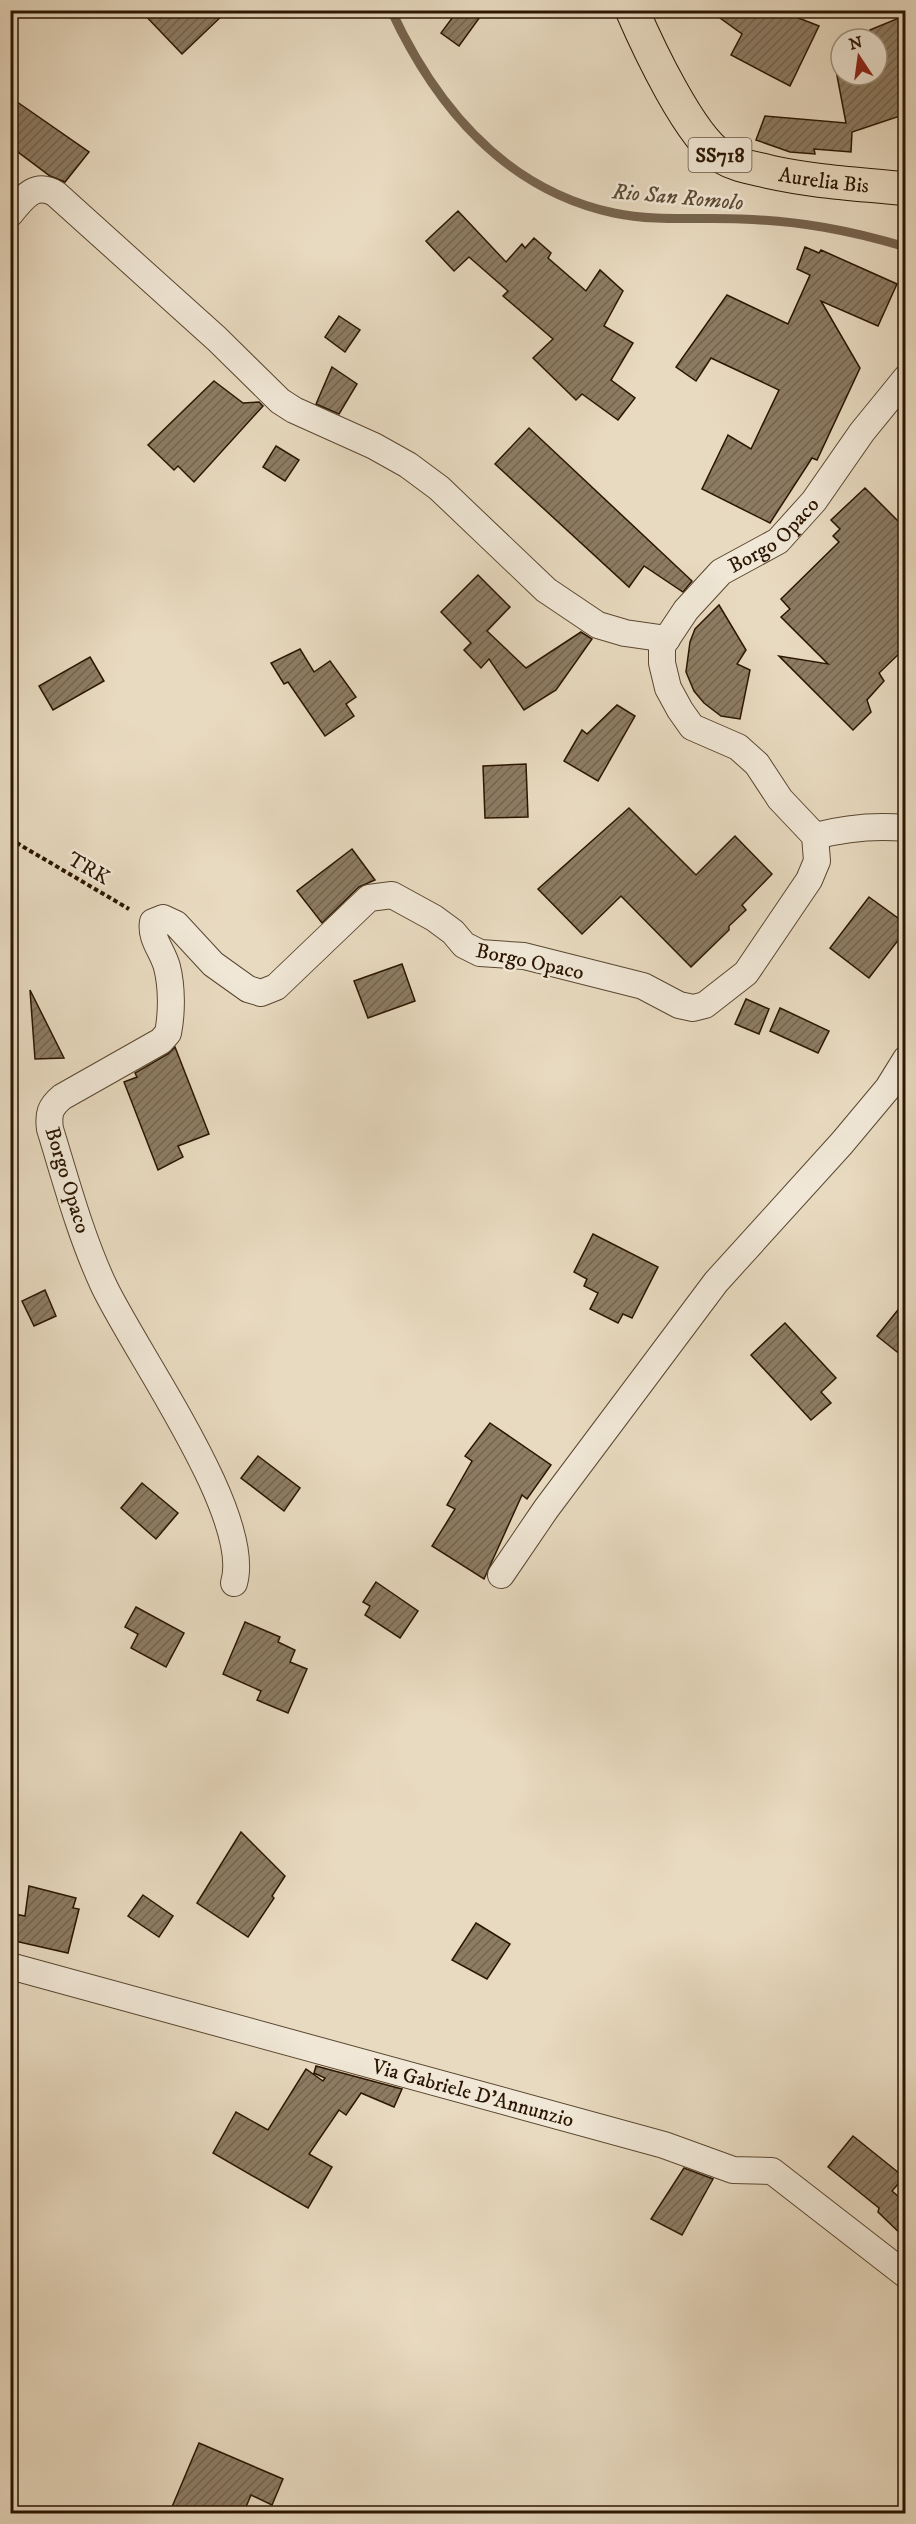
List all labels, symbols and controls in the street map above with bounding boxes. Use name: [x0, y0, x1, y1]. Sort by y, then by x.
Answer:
north arrow: [829, 27, 889, 87]
text: N: [847, 32, 865, 55]
road number: SS718: [688, 138, 752, 172]
street label: Aurelia Bis: [776, 162, 870, 199]
water label: Rio San Romolo: [610, 178, 745, 217]
street label: Borgo Opaco: [724, 492, 825, 580]
street label: TRK: [63, 846, 115, 891]
street label: Borgo Opaco: [473, 938, 586, 986]
street label: Borgo Opaco: [39, 1124, 96, 1237]
street label: Via Gabriele D'Annunzio: [368, 2053, 577, 2134]

